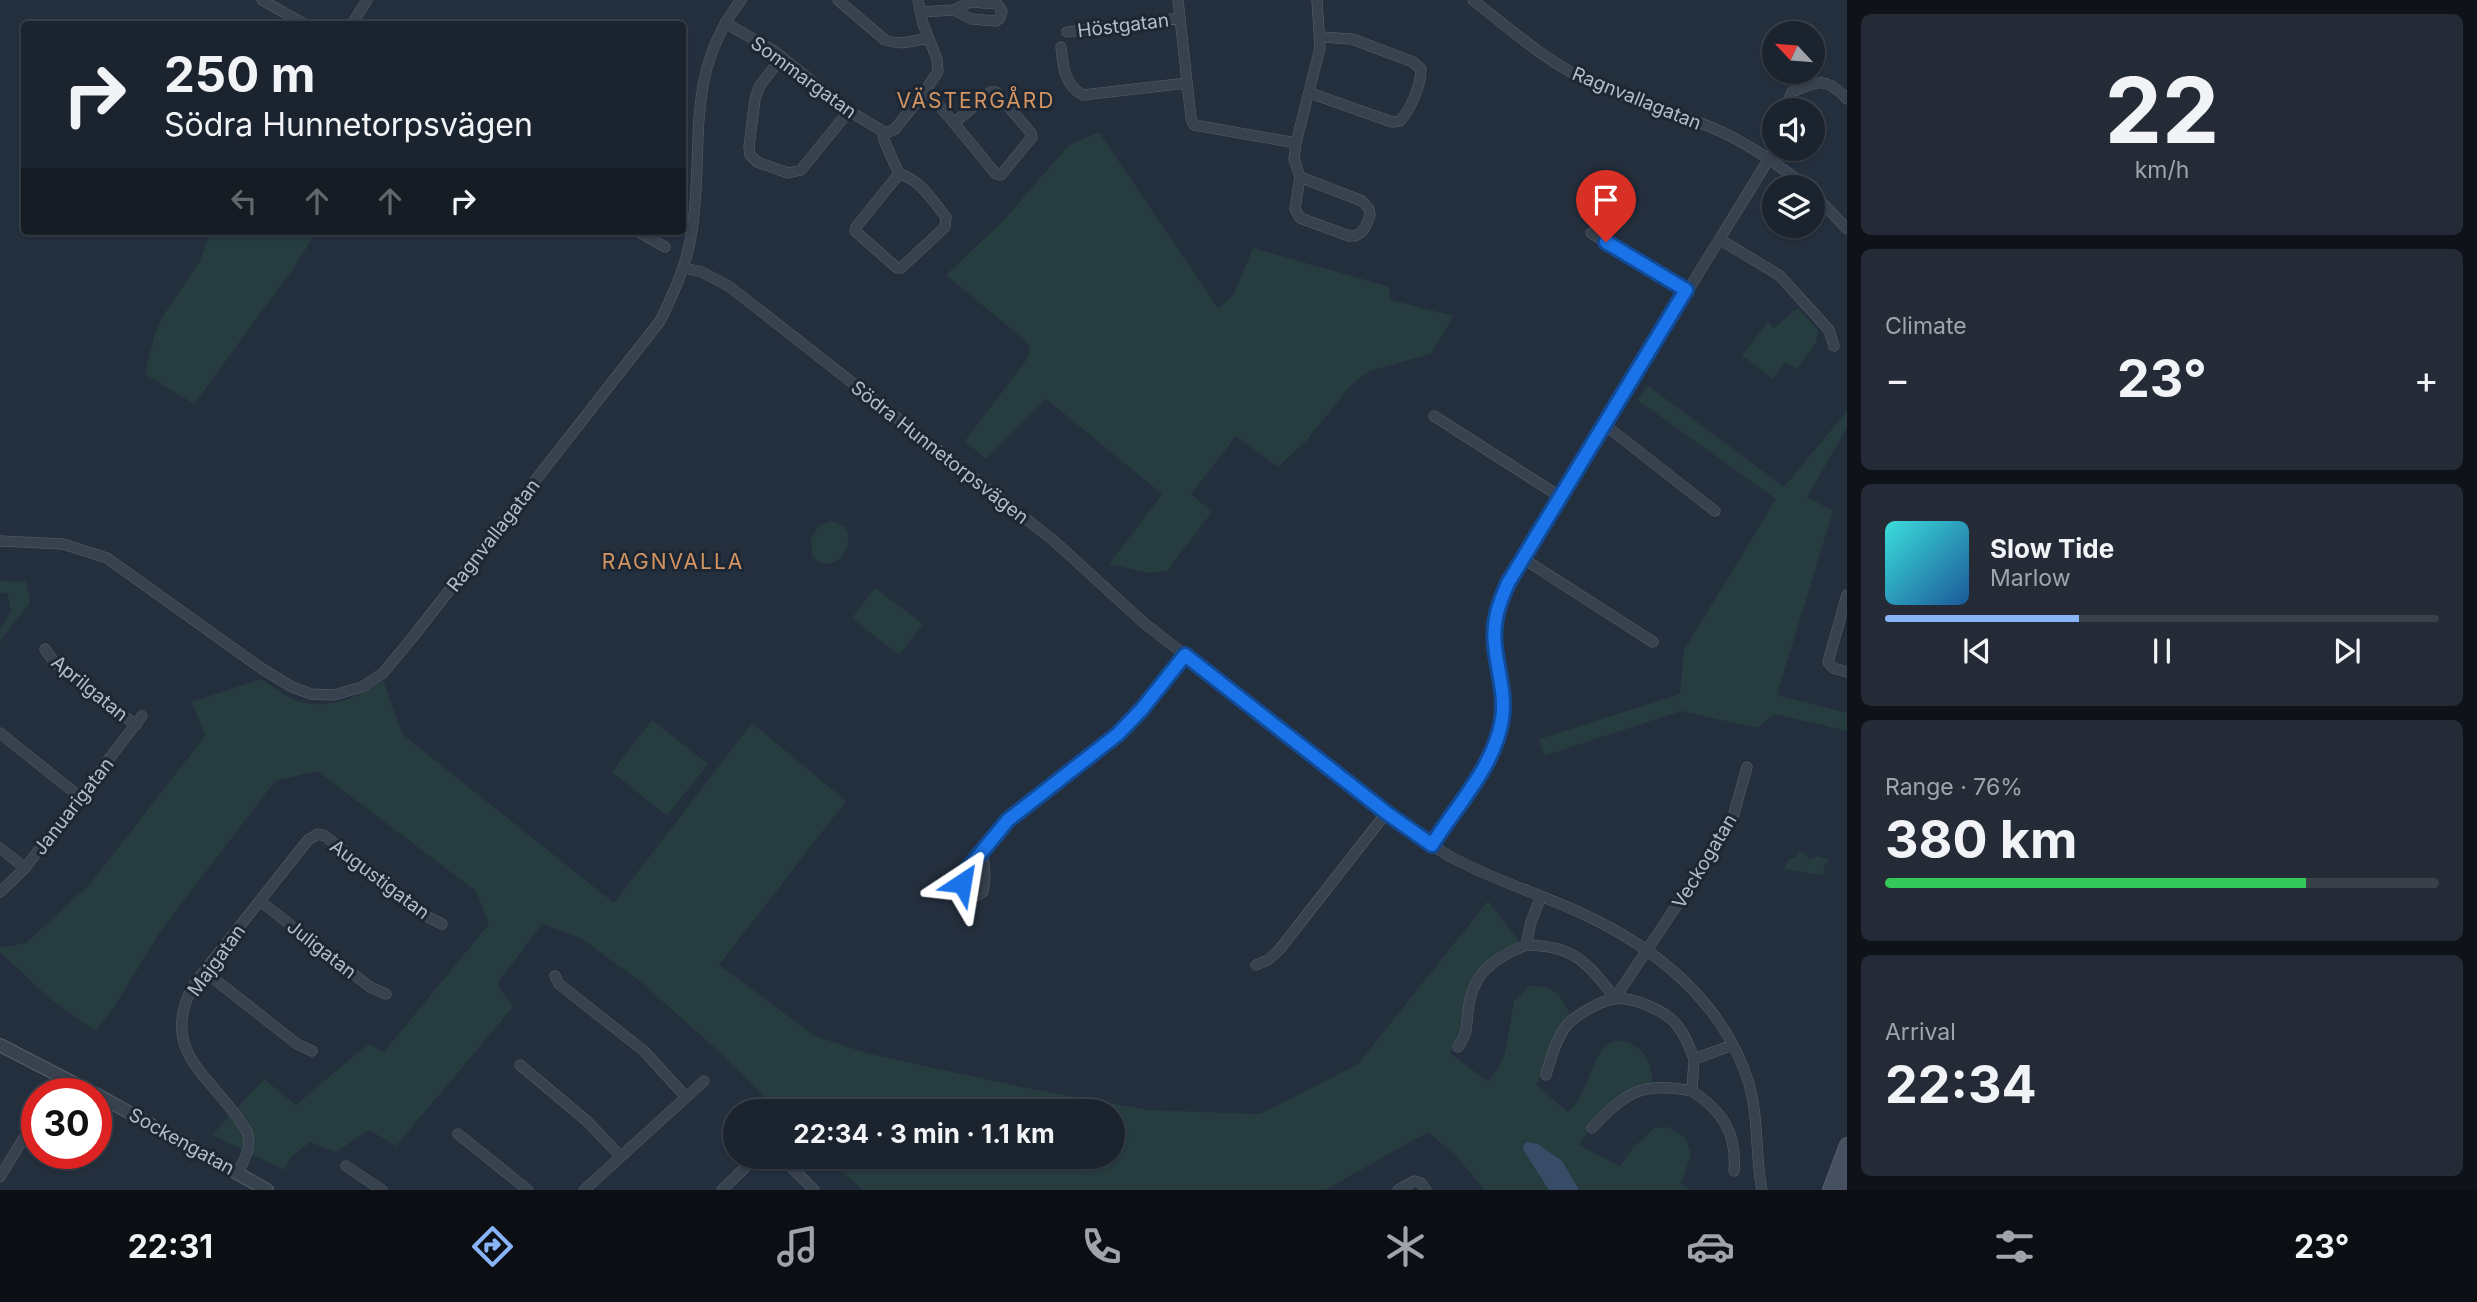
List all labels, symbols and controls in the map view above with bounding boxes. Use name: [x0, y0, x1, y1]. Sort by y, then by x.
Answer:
street label: Höstgatan: [1076, 8, 1170, 43]
north arrow: [1762, 21, 1825, 84]
map controls: [1762, 21, 1825, 238]
street label: Sommargatan: [746, 31, 861, 123]
text: 250 m: [164, 45, 316, 104]
icon: right: [49, 49, 140, 140]
text: 22: [2105, 55, 2219, 165]
street label: Ragnvallagatan: [1569, 62, 1705, 135]
district label: VÄSTERGÅRD: [896, 86, 1056, 113]
button: sound: [1762, 98, 1825, 161]
text: Södra Hunnetorpsvägen: [164, 105, 533, 144]
text: km/h: [2135, 156, 2189, 184]
pin: [1576, 170, 1636, 242]
button: layers: [1762, 175, 1825, 238]
icon: arrive: [1587, 181, 1625, 219]
icon: left: [225, 182, 263, 220]
icon: ahead: [298, 182, 336, 220]
icon: ahead: [371, 182, 409, 220]
icon: right: [444, 182, 482, 220]
text: Climate: [1885, 312, 1967, 340]
text: 23°: [2117, 347, 2207, 410]
text: −: [1885, 356, 1910, 402]
text: +: [2414, 356, 2439, 402]
street label: Södra Hunnetorpsvägen: [846, 376, 1033, 529]
street label: Ragnvallagatan: [442, 474, 545, 596]
text: Slow Tide: [1990, 533, 2114, 564]
district label: RAGNVALLA: [602, 549, 744, 574]
text: Marlow: [1990, 564, 2070, 592]
icon: previous: [1958, 632, 1996, 670]
icon: pause: [2143, 632, 2181, 670]
icon: next: [2328, 632, 2366, 670]
street label: Aprilgatan: [47, 651, 133, 726]
street label: Januarigatan: [28, 753, 119, 860]
text: Range · 76%: [1885, 773, 2023, 801]
text: 380 km: [1885, 808, 2077, 871]
street label: Veckogatan: [1667, 810, 1742, 913]
street label: Augustigatan: [325, 835, 434, 924]
position arrow: [925, 846, 999, 920]
street label: Juligatan: [282, 915, 361, 984]
street label: Majgatan: [183, 920, 250, 1001]
text: Arrival: [1885, 1018, 1956, 1046]
text: 22:34: [1885, 1053, 2037, 1116]
speed limit sign: 30: [21, 1078, 112, 1169]
street label: Sockengatan: [125, 1103, 239, 1180]
text: 22:34 · 3 min · 1.1 km: [793, 1118, 1055, 1149]
icon: directions: [468, 1222, 517, 1271]
icon: music: [773, 1222, 822, 1271]
icon: phone: [1077, 1222, 1126, 1271]
icon: climate: [1381, 1222, 1430, 1271]
icon: car: [1686, 1222, 1735, 1271]
icon: filters: [1990, 1222, 2039, 1271]
text: 22:31: [128, 1227, 213, 1266]
text: 23°: [2294, 1227, 2349, 1266]

